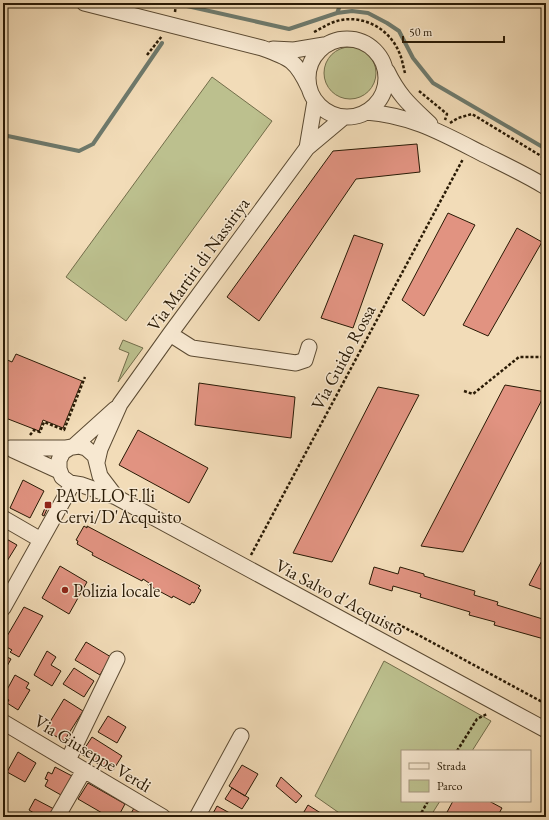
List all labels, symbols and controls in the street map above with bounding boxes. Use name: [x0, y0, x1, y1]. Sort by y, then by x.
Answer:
scale bar: [403, 18, 504, 44]
text: 50 m: [409, 24, 433, 40]
street label: Via Martiri di Nassiriya: [142, 192, 255, 335]
street label: Via Guido Rossa: [306, 300, 381, 414]
place label: PAULLO F.lli Cervi/D'Acquisto: [56, 484, 182, 528]
marker: PAULLO F.lli Cervi/D'Acquisto: [43, 500, 53, 510]
street label: Via Salvo d'Acquisto: [272, 553, 408, 641]
place label: Polizia locale: [73, 579, 160, 602]
marker: Polizia locale: [60, 585, 70, 595]
street label: Via Giuseppe Verdi: [30, 709, 156, 797]
legend: [401, 750, 531, 802]
text: Strada: [437, 758, 466, 774]
text: Parco: [437, 778, 462, 794]

